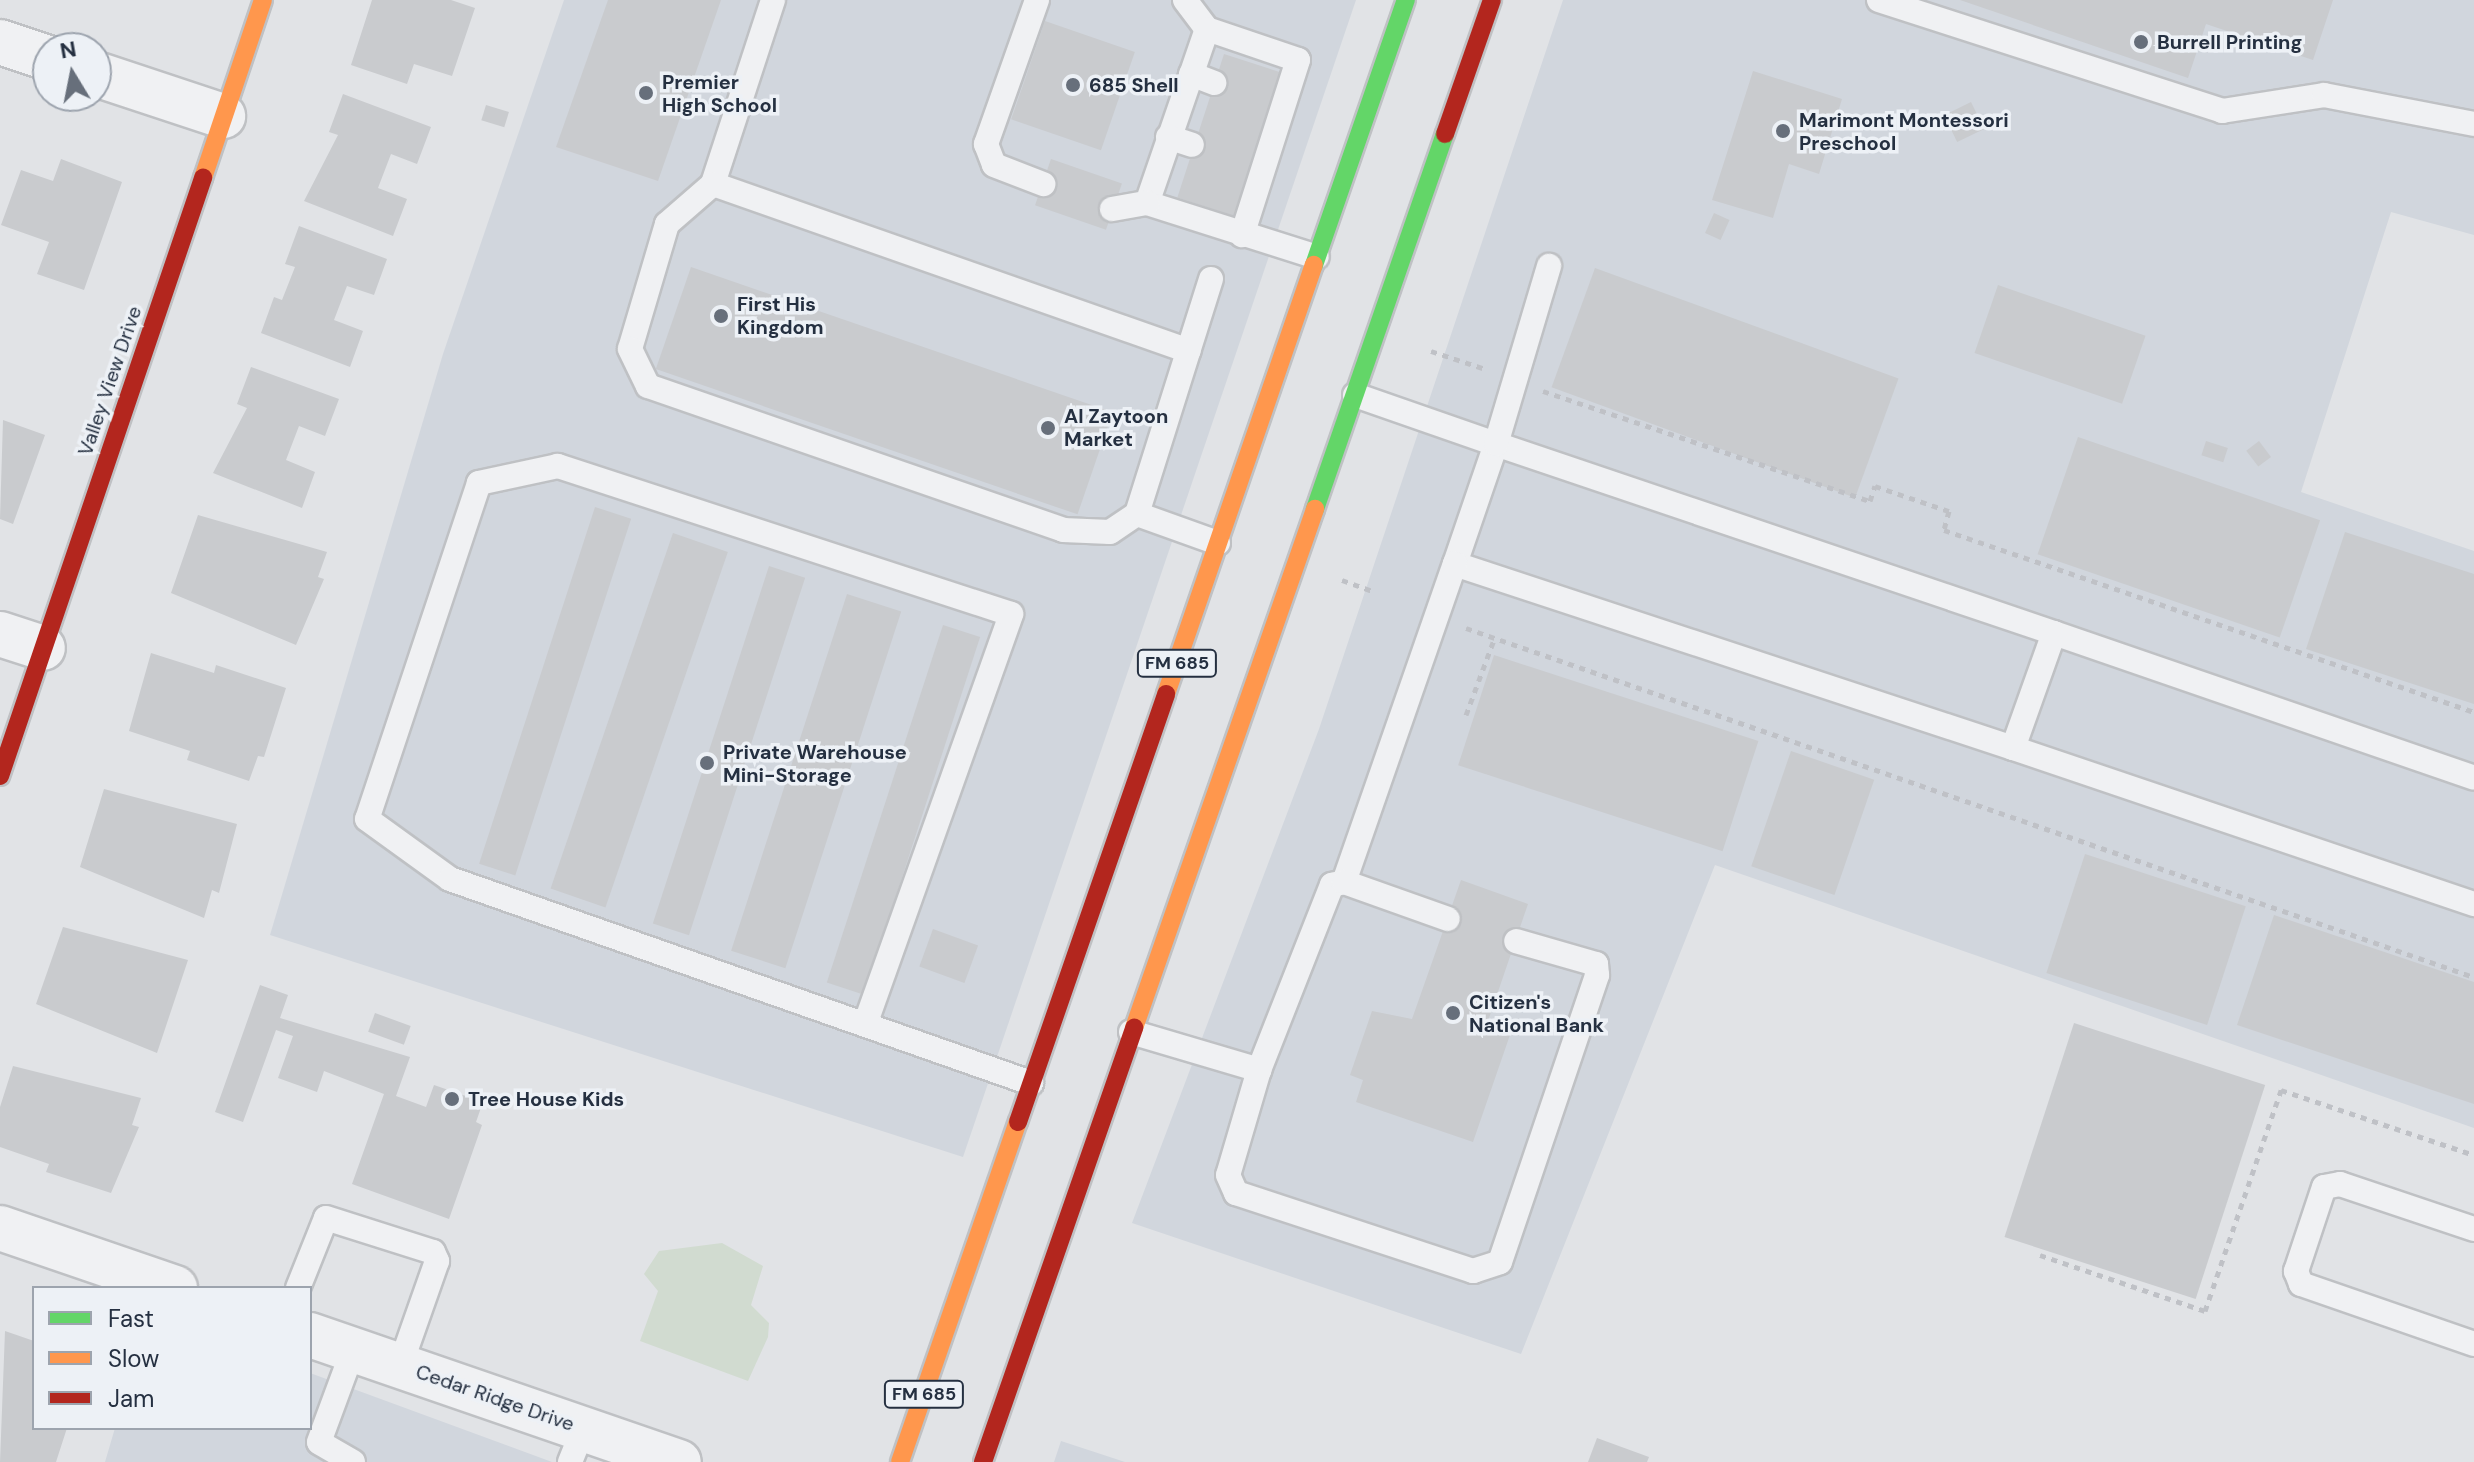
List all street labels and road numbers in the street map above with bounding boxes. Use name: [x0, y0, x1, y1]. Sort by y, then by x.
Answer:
street label: Valley View Drive: [73, 303, 147, 459]
road number: FM 685: [1135, 649, 1219, 677]
street label: Cedar Ridge Drive: [413, 1360, 577, 1436]
road number: FM 685: [882, 1380, 966, 1408]

